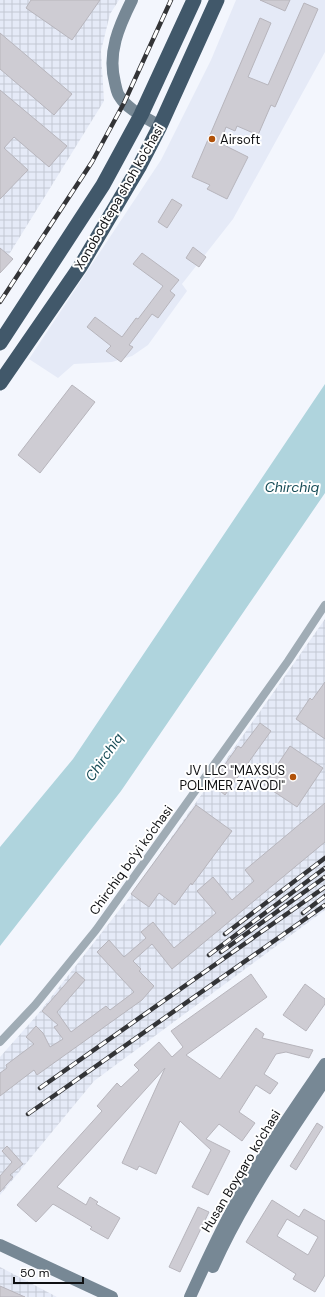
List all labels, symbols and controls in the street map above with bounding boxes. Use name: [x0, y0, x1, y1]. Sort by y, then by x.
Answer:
street label: Xonobodtepa shoh ko'chasi: [71, 122, 167, 272]
place label: Airsoft: [220, 131, 260, 148]
marker: Airsoft: [207, 134, 217, 144]
water label: Chirchiq: [265, 478, 320, 496]
water label: Chirchiq: [81, 729, 127, 785]
place label: JV LLC "MAXSUS POLIMER ZAVODI": [179, 762, 285, 794]
marker: JV LLC "MAXSUS POLIMER ZAVODI": [288, 772, 298, 782]
street label: Chirchiq bo'yi ko'chasi: [85, 802, 177, 918]
street label: Husan Boyqaro ko'chasi: [198, 1107, 284, 1235]
scale bar: [14, 1259, 83, 1285]
text: 50 m: [20, 1265, 49, 1281]

